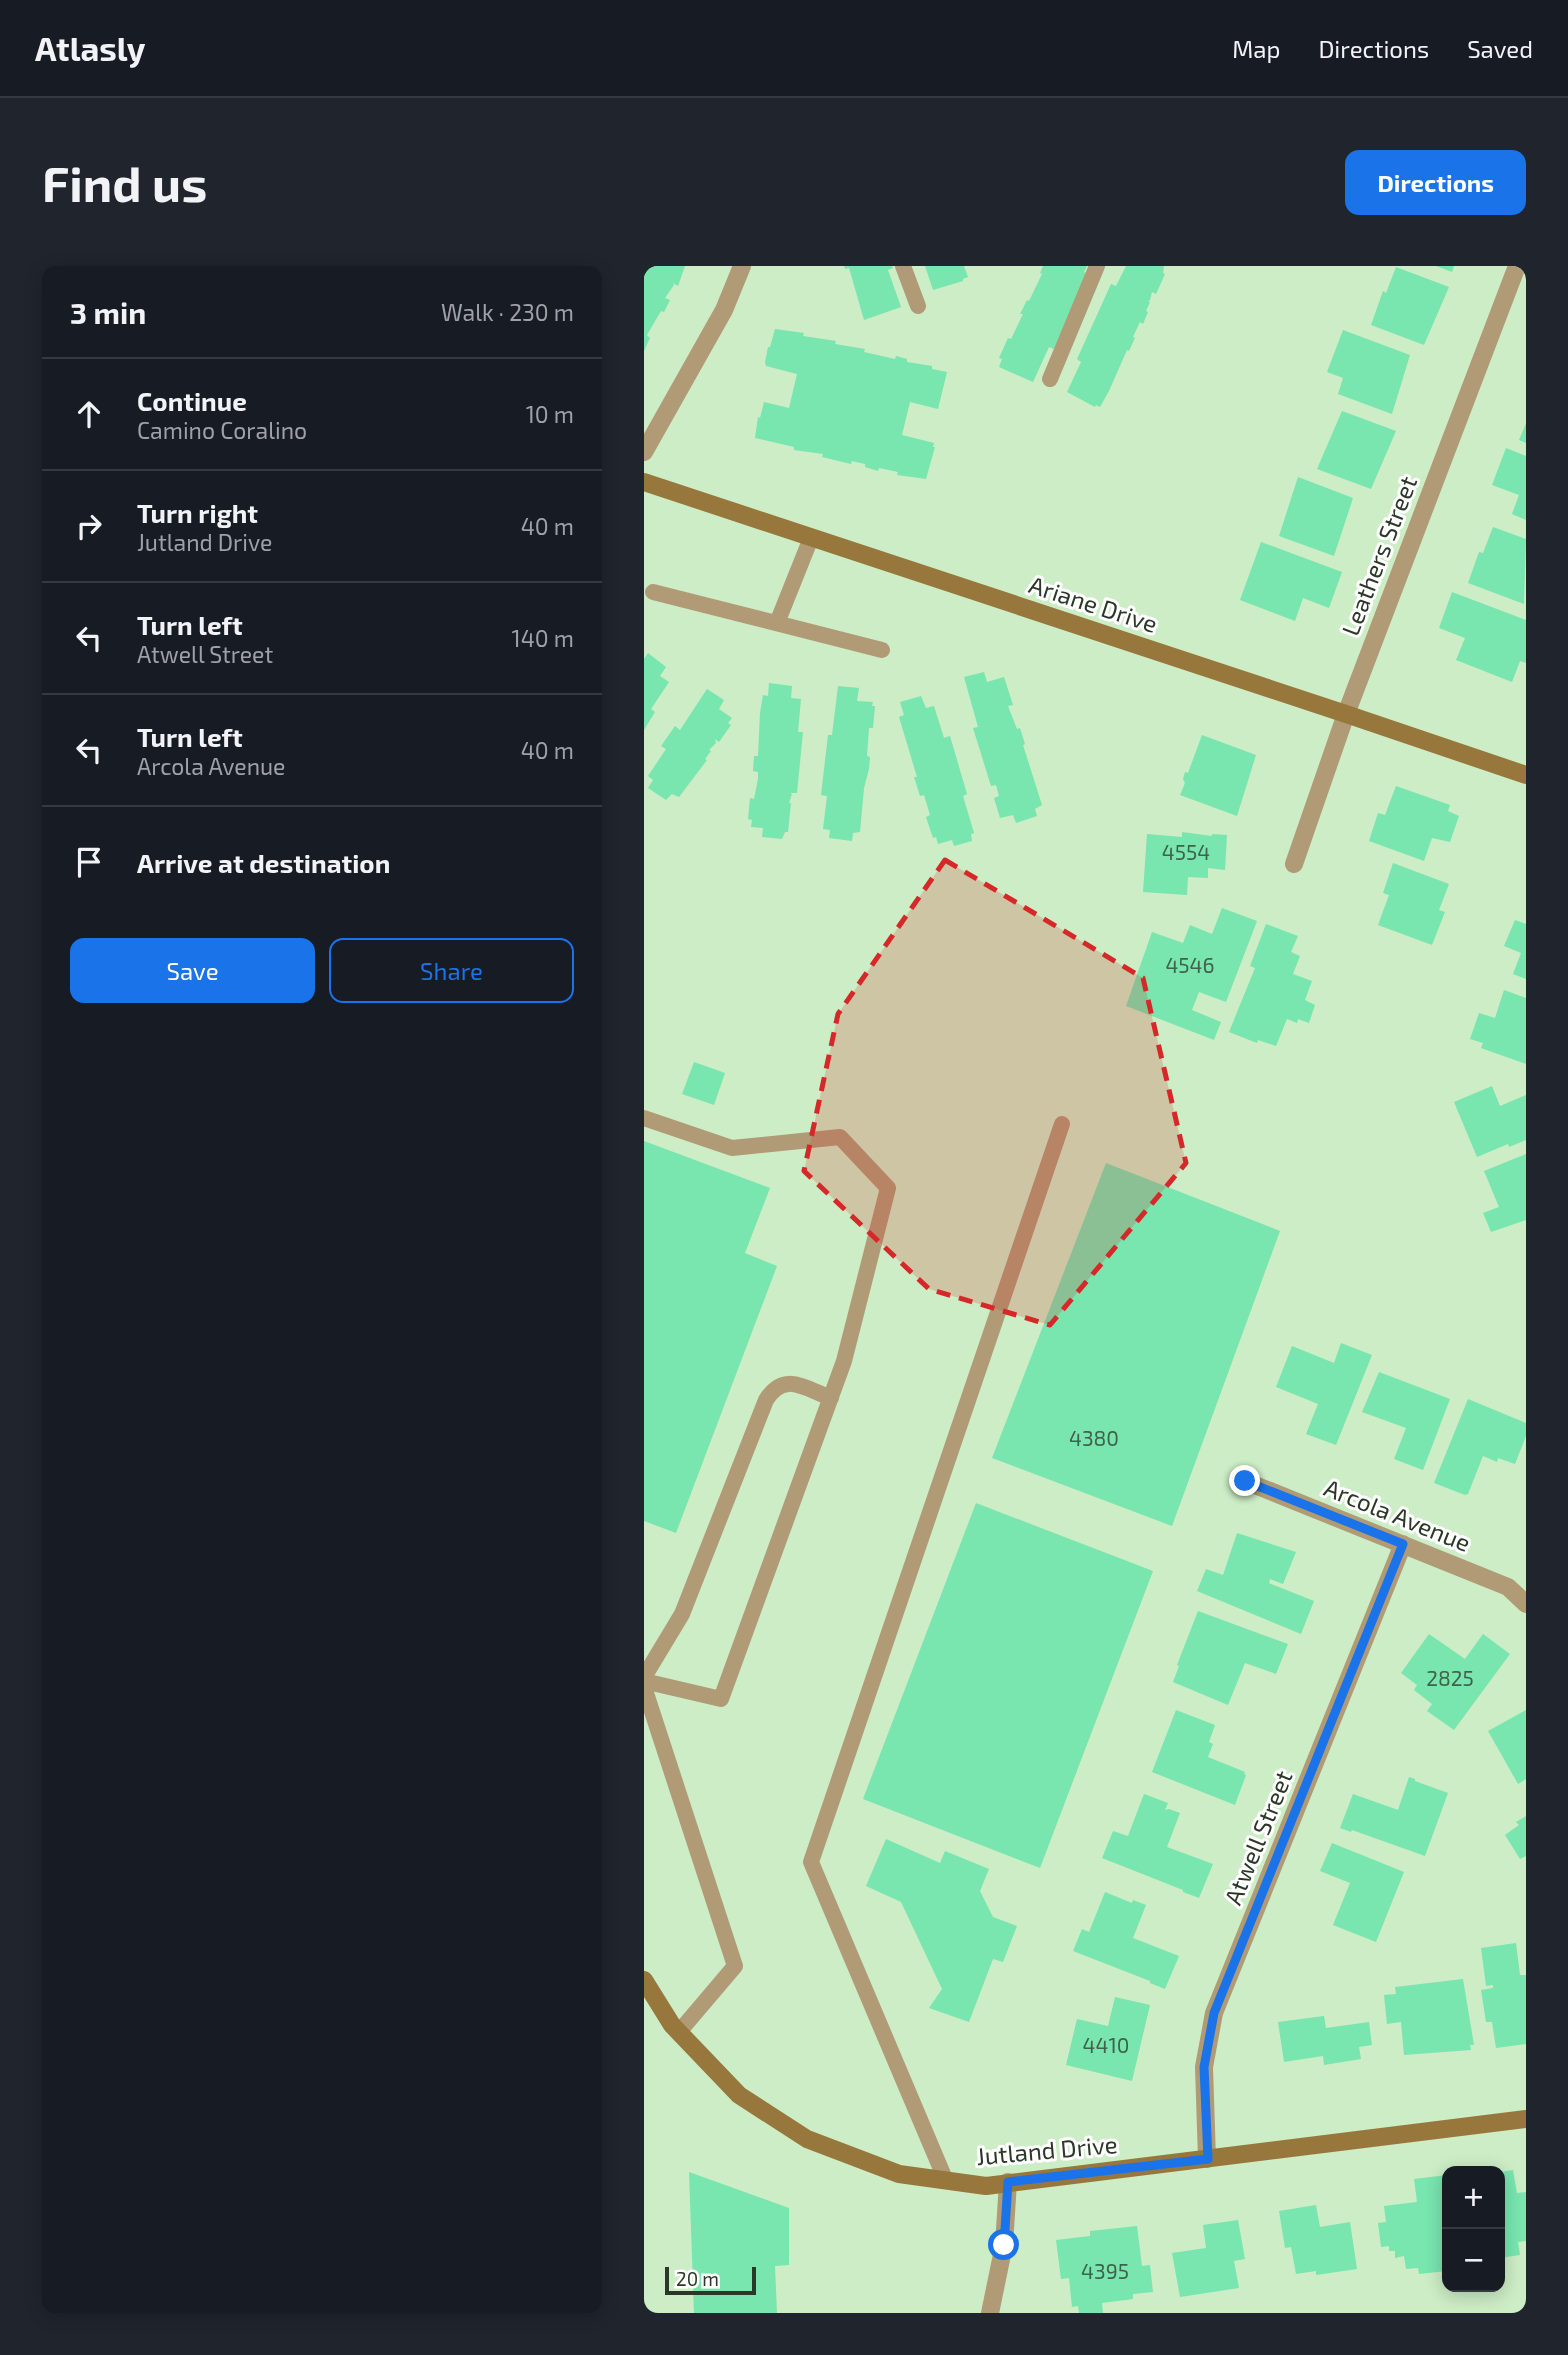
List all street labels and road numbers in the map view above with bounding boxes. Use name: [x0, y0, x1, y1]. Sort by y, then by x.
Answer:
street label: Leathers Street: [1335, 472, 1422, 639]
street label: Ariane Drive: [1026, 569, 1161, 638]
street label: Arcola Avenue: [1320, 1472, 1475, 1557]
street label: Atwell Street: [1218, 1766, 1298, 1909]
street label: Jutland Drive: [975, 2129, 1119, 2170]

